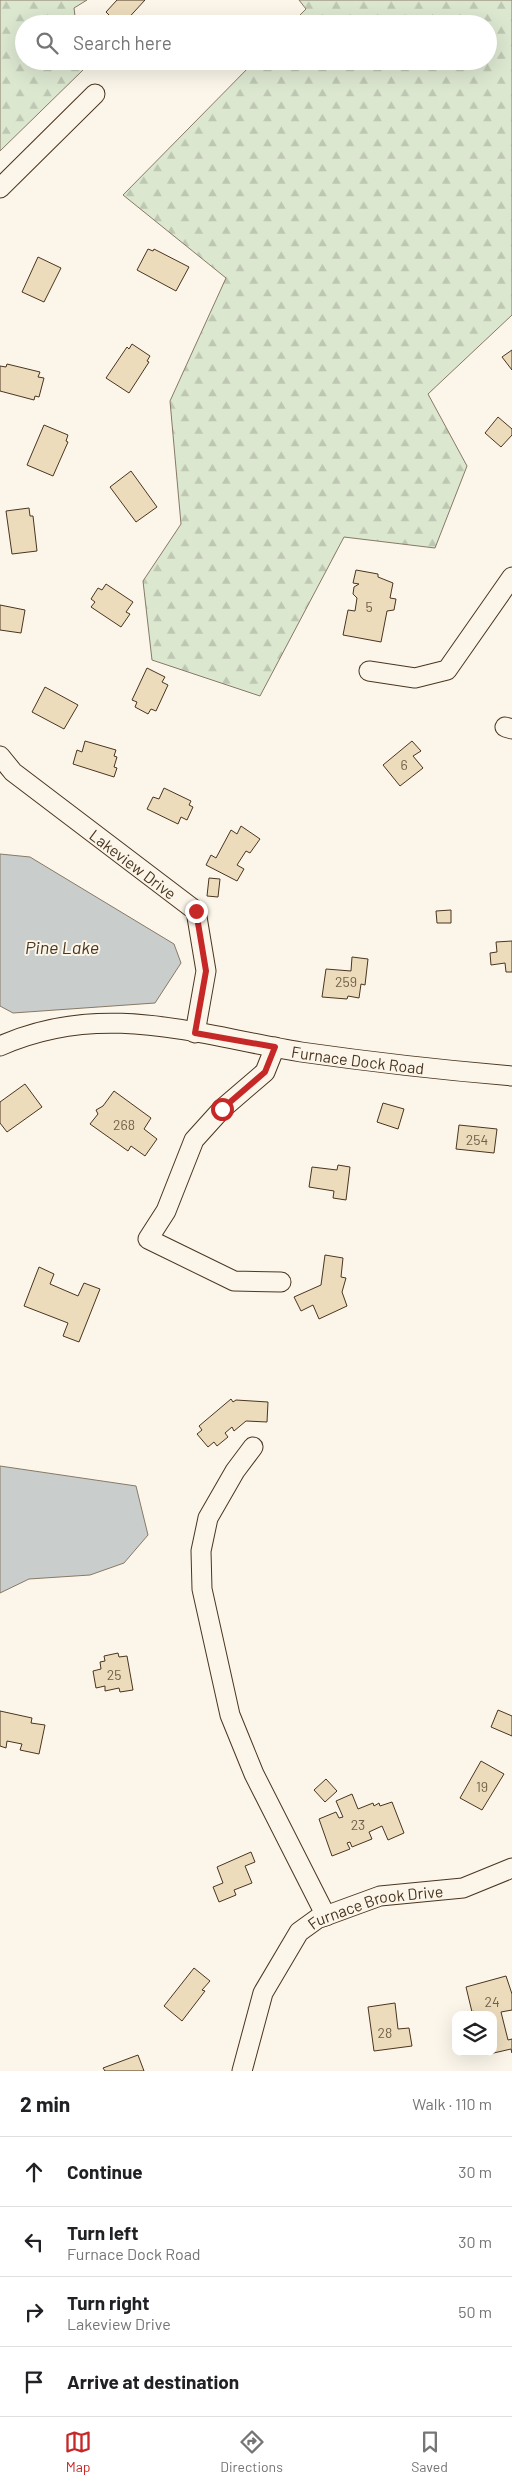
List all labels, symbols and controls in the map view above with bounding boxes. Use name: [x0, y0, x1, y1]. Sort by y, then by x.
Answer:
search box: [15, 15, 497, 70]
icon: search: [33, 29, 61, 57]
text: Search here: [73, 31, 172, 54]
house number: 5: [365, 598, 373, 615]
house number: 6: [400, 756, 408, 773]
street label: Lakeview Drive: [86, 825, 181, 903]
route end: [185, 900, 208, 923]
water label: Pine Lake: [25, 936, 99, 958]
house number: 259: [335, 973, 357, 990]
street label: Furnace Dock Road: [290, 1041, 425, 1077]
route start: [211, 1098, 234, 1121]
house number: 268: [113, 1116, 135, 1133]
house number: 254: [466, 1131, 488, 1148]
house number: 25: [107, 1666, 121, 1683]
house number: 19: [476, 1778, 488, 1795]
house number: 23: [351, 1816, 365, 1833]
street label: Furnace Brook Drive: [303, 1880, 444, 1933]
house number: 24: [484, 1993, 500, 2010]
map controls: [452, 2011, 497, 2056]
button: layers: [452, 2011, 497, 2056]
house number: 28: [378, 2024, 392, 2041]
text: 2 min: [20, 2091, 70, 2116]
text: Walk · 110 m: [412, 2094, 492, 2113]
icon: ahead: [20, 2158, 48, 2186]
text: Continue: [67, 2160, 143, 2183]
text: 30 m: [458, 2162, 492, 2181]
text: Turn left: [67, 2221, 138, 2244]
icon: left: [20, 2228, 48, 2256]
text: 30 m: [458, 2232, 492, 2251]
text: Furnace Dock Road: [67, 2244, 201, 2263]
text: Turn right: [67, 2291, 149, 2314]
icon: right: [20, 2298, 48, 2326]
text: 50 m: [458, 2302, 492, 2321]
text: Lakeview Drive: [67, 2314, 171, 2333]
icon: arrive: [20, 2368, 48, 2396]
text: Arrive at destination: [67, 2370, 239, 2393]
tab: Map: [64, 2428, 92, 2475]
tab: Directions: [220, 2428, 283, 2475]
tab: Saved: [411, 2428, 448, 2475]

